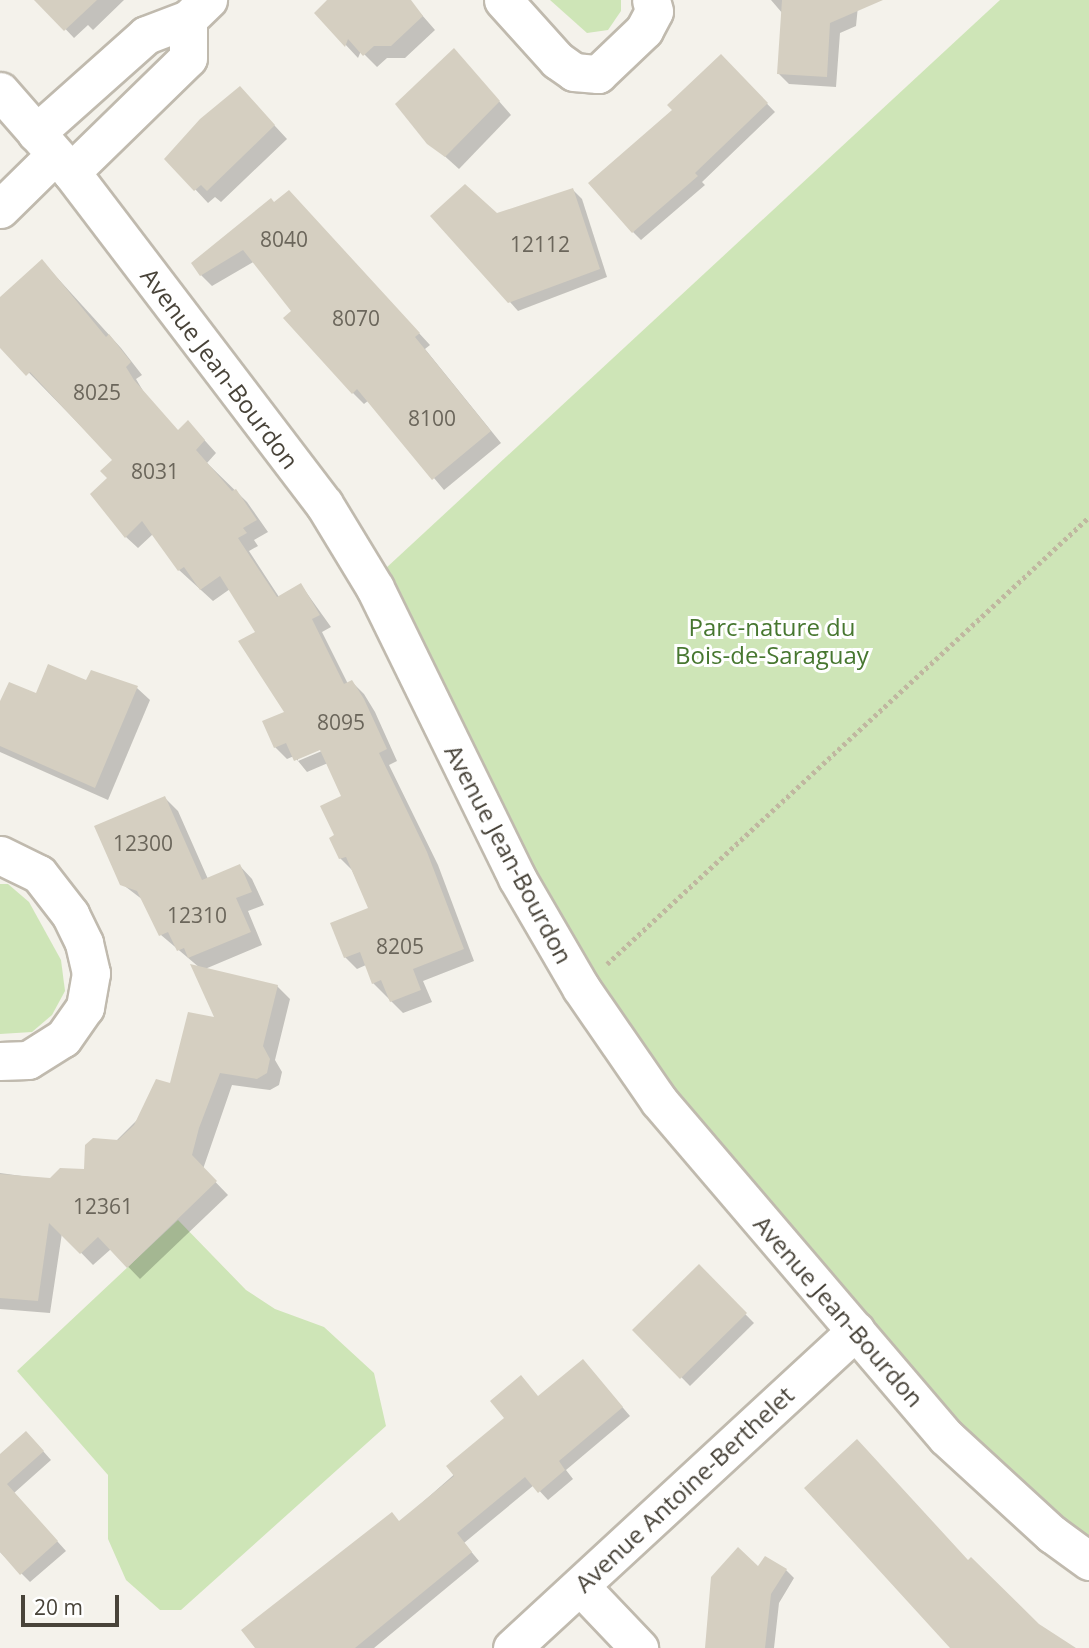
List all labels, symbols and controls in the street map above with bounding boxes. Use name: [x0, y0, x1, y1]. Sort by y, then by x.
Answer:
house number: 8040: [260, 226, 308, 252]
house number: 12112: [510, 231, 570, 257]
street label: Avenue Jean-Bourdon: [135, 262, 305, 474]
house number: 8070: [332, 305, 380, 331]
house number: 8025: [73, 379, 121, 405]
house number: 8100: [408, 405, 456, 431]
house number: 8031: [131, 458, 179, 484]
park label: Parc-nature du Bois-de-Saraguay: [675, 613, 869, 669]
house number: 8095: [317, 709, 365, 735]
street label: Avenue Jean-Bourdon: [439, 740, 579, 968]
house number: 12300: [113, 830, 173, 856]
house number: 12310: [167, 902, 227, 928]
house number: 8205: [376, 933, 424, 959]
house number: 12361: [73, 1193, 133, 1219]
street label: Avenue Jean-Bourdon: [748, 1210, 930, 1412]
street label: Avenue Antoine-Berthelet: [569, 1380, 799, 1598]
scale bar: [24, 1582, 122, 1626]
text: 20 m: [34, 1593, 83, 1621]

